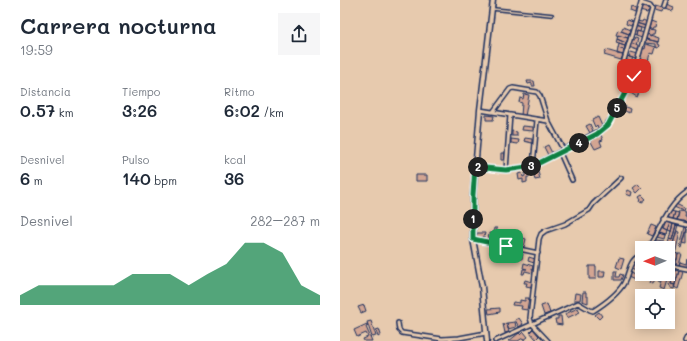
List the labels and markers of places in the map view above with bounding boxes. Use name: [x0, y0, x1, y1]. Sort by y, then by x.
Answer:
pin: [617, 59, 651, 93]
pin: 5: [607, 98, 627, 118]
pin: 4: [569, 133, 589, 153]
pin: 3: [521, 156, 541, 176]
pin: 2: [468, 157, 488, 177]
pin: 1: [463, 209, 483, 229]
pin: [489, 229, 523, 263]

